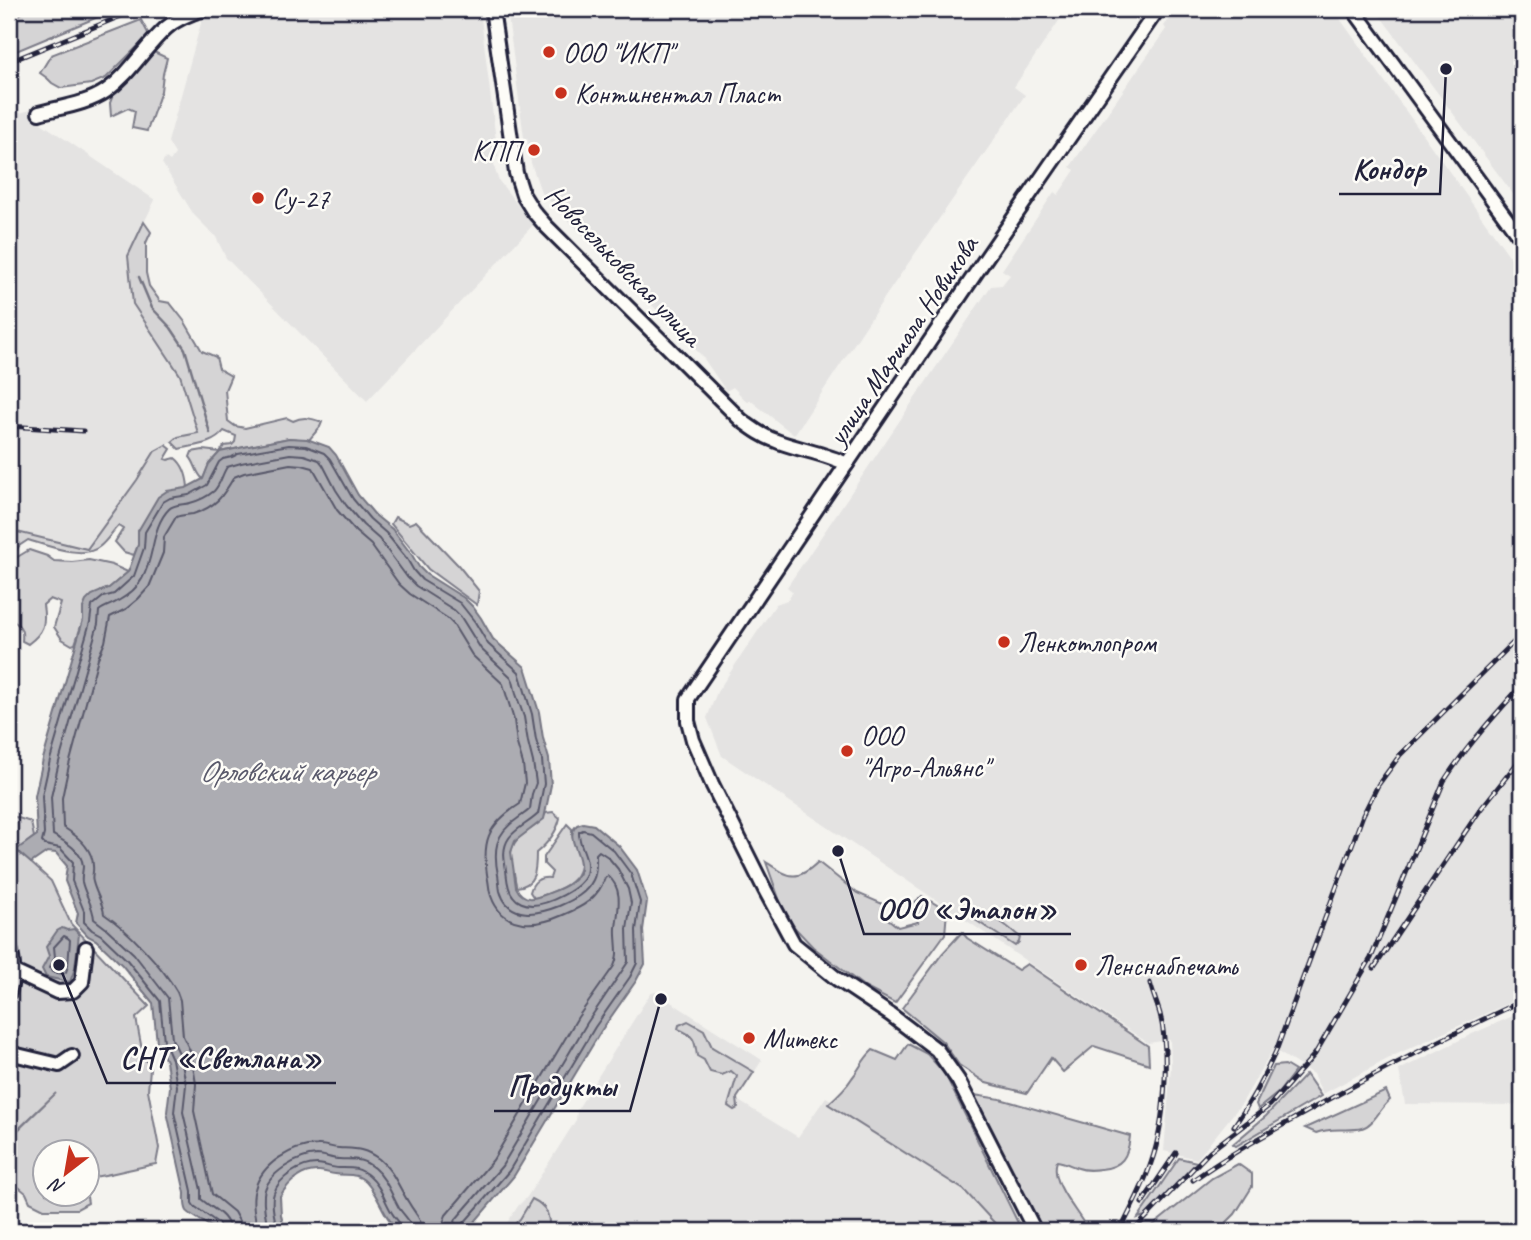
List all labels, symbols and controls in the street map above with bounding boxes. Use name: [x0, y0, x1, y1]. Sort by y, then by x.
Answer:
place label: ООО "ИКП": [563, 35, 679, 70]
marker: ООО "ИКП": [541, 44, 557, 60]
place label: Континентал Пласт: [575, 76, 782, 111]
marker: Континентал Пласт: [553, 85, 569, 101]
place label: КПП: [472, 133, 525, 168]
marker: КПП: [526, 142, 542, 158]
callout: Кондор: [1339, 143, 1440, 194]
text: Кондор: [1352, 150, 1428, 188]
street label: Новосельковская улица: [538, 177, 711, 355]
place label: Су-27: [272, 181, 331, 216]
marker: Су-27: [250, 190, 266, 206]
street label: улица Маршала Новикова: [818, 227, 986, 453]
place label: Ленкотлопром: [1018, 625, 1158, 660]
marker: Ленкотлопром: [996, 634, 1012, 650]
place label: ООО "Агро-Альянс": [861, 718, 994, 785]
marker: ООО "Агро-Альянс": [839, 743, 855, 759]
water label: Орловский карьер: [199, 752, 378, 790]
callout: ООО «Эталон»: [864, 883, 1071, 934]
text: ООО «Эталон»: [877, 890, 1058, 928]
place label: Ленснабпечать: [1095, 948, 1240, 983]
marker: Ленснабпечать: [1073, 957, 1089, 973]
place label: Митекс: [763, 1021, 839, 1056]
marker: Митекс: [741, 1030, 757, 1046]
callout: СНТ «Светлана»: [107, 1032, 336, 1083]
text: СНТ «Светлана»: [120, 1039, 322, 1077]
callout: Продукты: [494, 1060, 630, 1111]
text: Продукты: [508, 1067, 618, 1106]
north arrow: [32, 1138, 102, 1208]
text: N: [44, 1172, 69, 1200]

